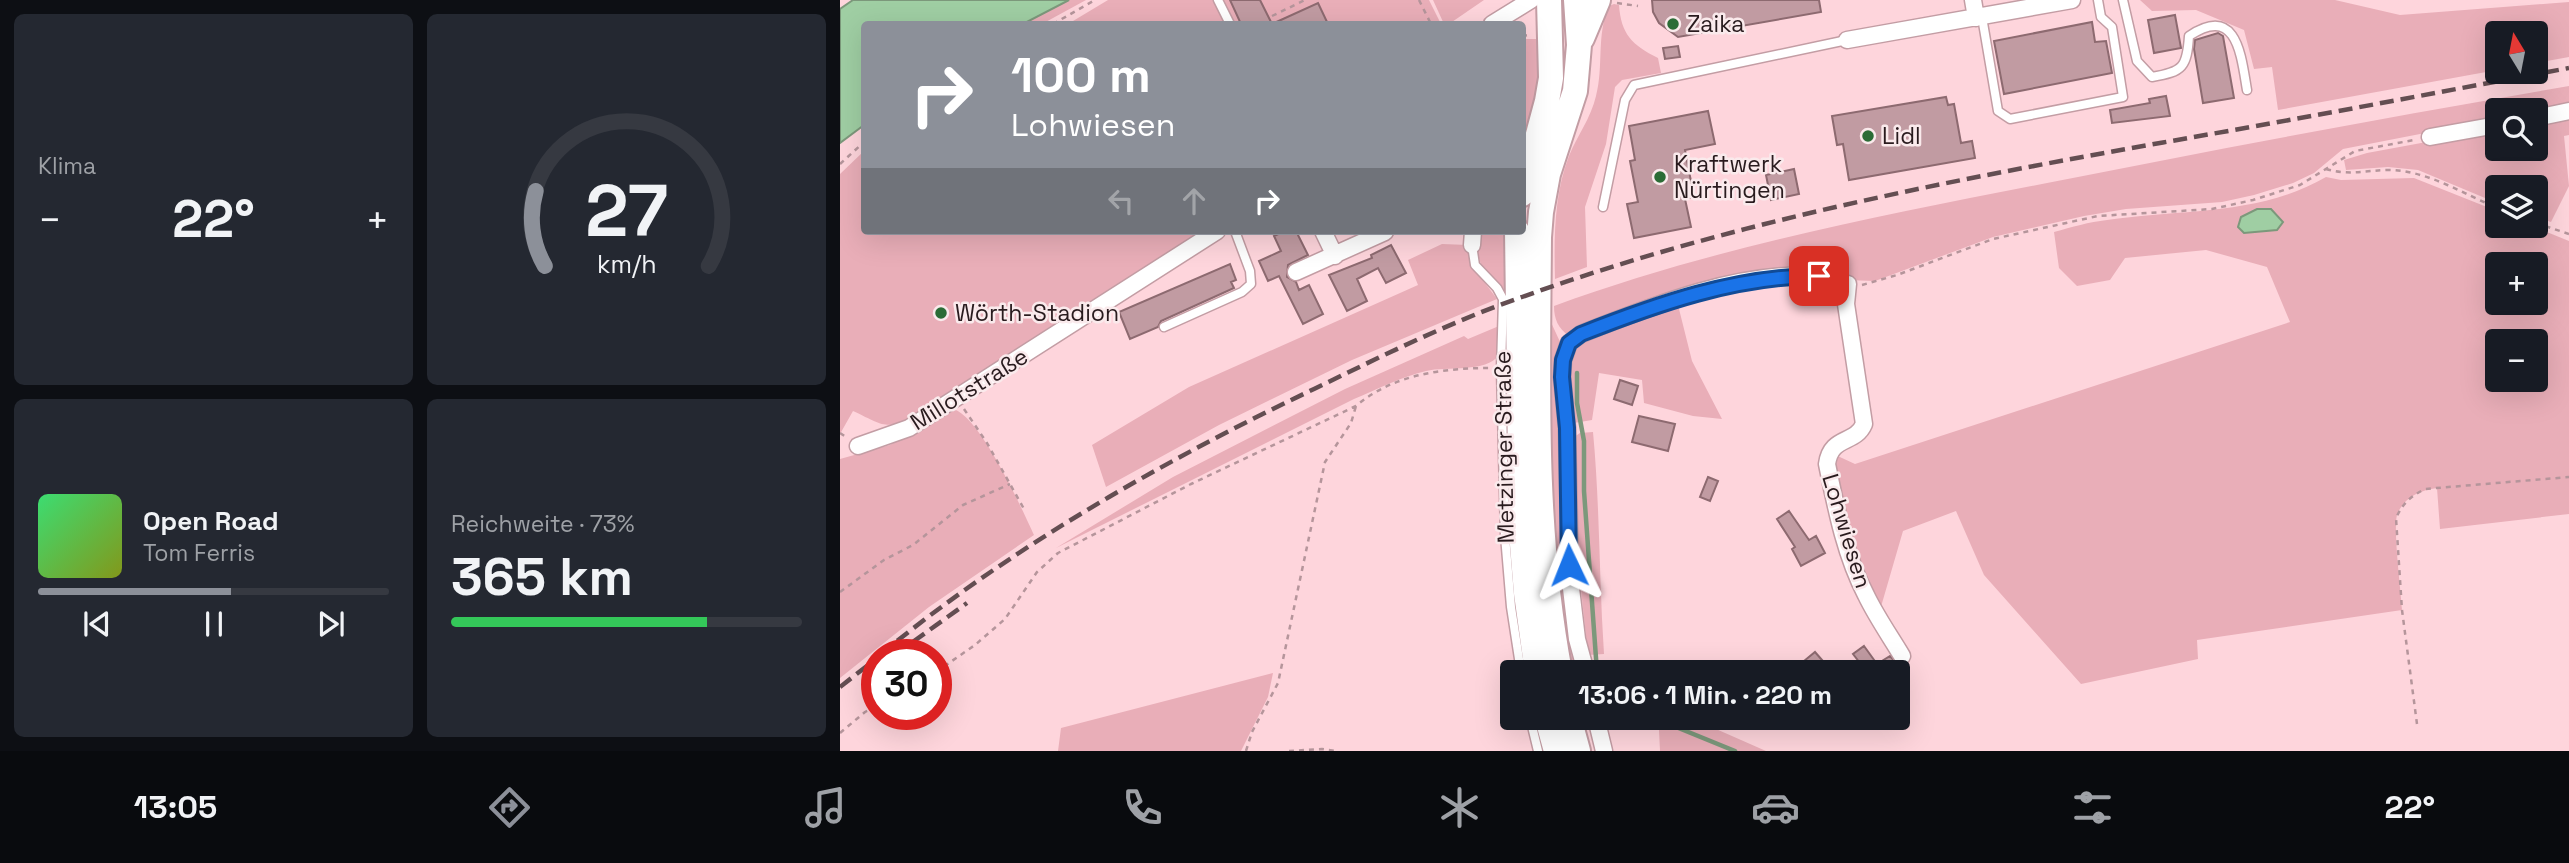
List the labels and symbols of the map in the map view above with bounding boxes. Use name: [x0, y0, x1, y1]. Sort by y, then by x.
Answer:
place label: Zaika: [1687, 9, 1744, 39]
marker: Zaika: [1665, 16, 1681, 32]
north arrow: [2485, 21, 2548, 84]
place label: Lidl: [1882, 121, 1921, 151]
marker: Lidl: [1860, 128, 1876, 144]
place label: Kraftwerk Nürtingen: [1674, 149, 1785, 205]
marker: Kraftwerk Nürtingen: [1652, 169, 1668, 185]
pin: [1789, 246, 1849, 306]
place label: Wörth-Stadion: [955, 298, 1119, 328]
marker: Wörth-Stadion: [933, 305, 949, 321]
street label: Millotstraße: [905, 341, 1033, 437]
street label: Metzinger Straße: [1487, 350, 1521, 544]
street label: Lohwiesen: [1815, 470, 1879, 592]
position arrow: [1532, 528, 1606, 602]
speed limit sign: 30: [861, 639, 952, 730]

